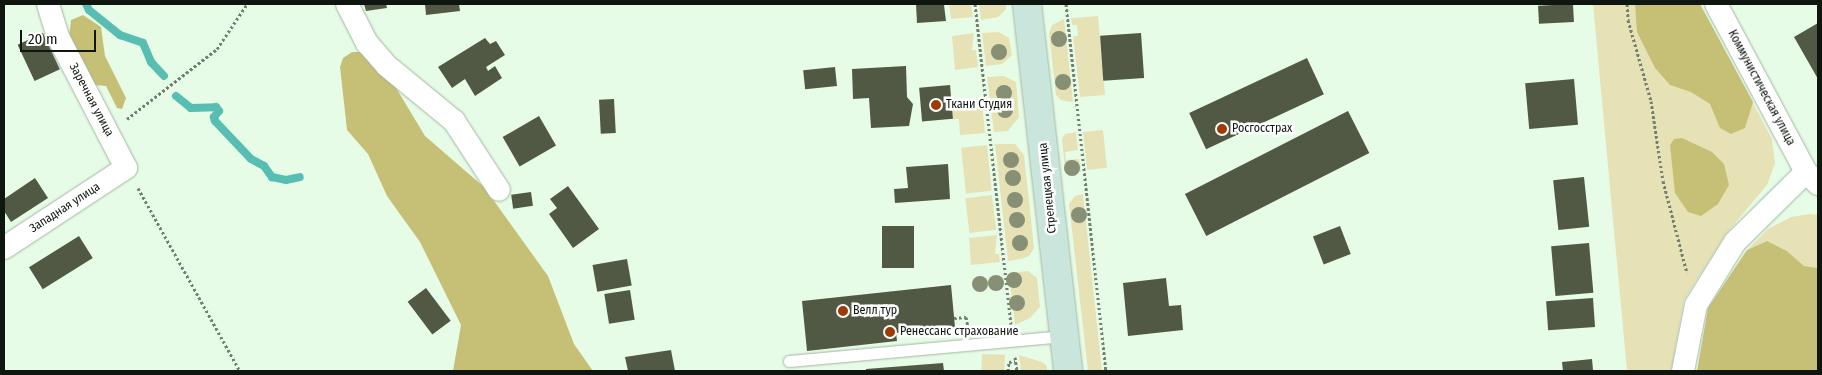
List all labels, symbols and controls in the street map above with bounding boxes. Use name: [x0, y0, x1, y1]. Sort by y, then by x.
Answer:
scale bar: [22, 20, 99, 52]
street label: Коммунистическая улица: [1724, 28, 1798, 148]
text: 20 m: [28, 30, 58, 48]
street label: Заречная улица: [66, 61, 116, 139]
place label: Ткани Студия: [946, 98, 1012, 112]
marker: Ткани Студия: [930, 99, 942, 111]
place label: Росгосстрах: [1232, 122, 1292, 136]
marker: Росгосстрах: [1216, 123, 1228, 135]
street label: Стрелецкая улица: [1036, 142, 1060, 234]
street label: Западная улица: [27, 180, 103, 236]
place label: Велл тур: [853, 304, 897, 318]
marker: Велл тур: [837, 305, 849, 317]
place label: Ренессанс страхование: [900, 325, 1019, 339]
marker: Ренессанс страхование: [884, 326, 896, 338]

